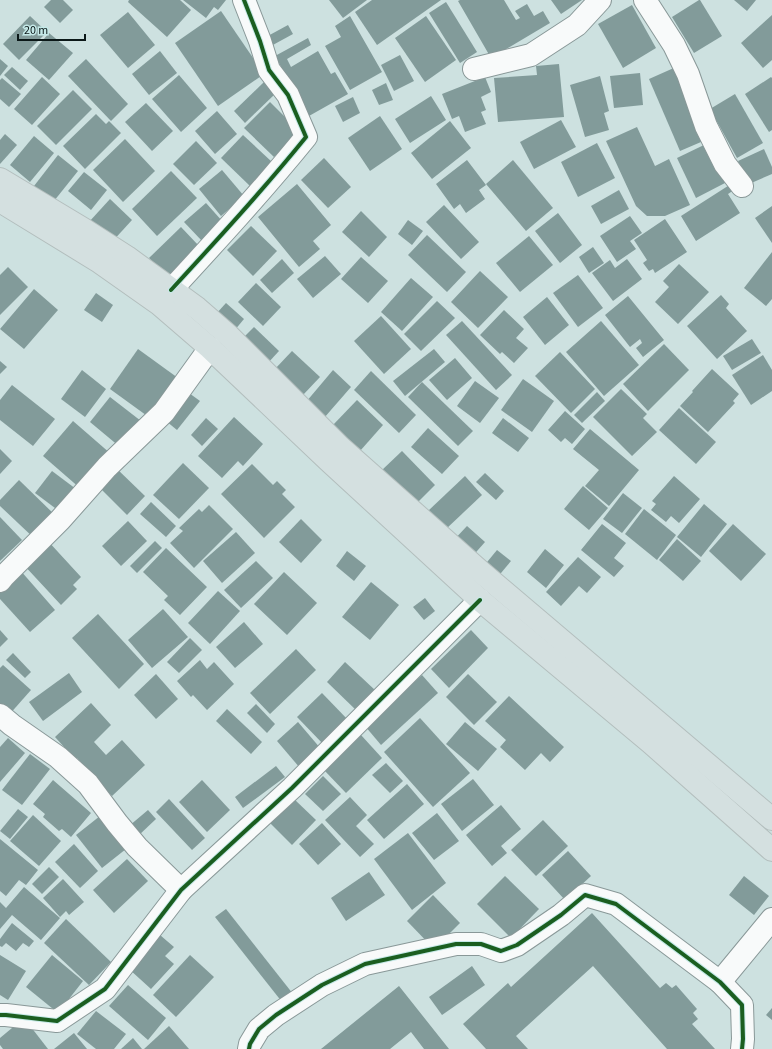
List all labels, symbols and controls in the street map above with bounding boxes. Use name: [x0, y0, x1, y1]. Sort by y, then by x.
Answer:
scale bar: [18, 16, 85, 42]
text: 20 m: [24, 22, 48, 39]

